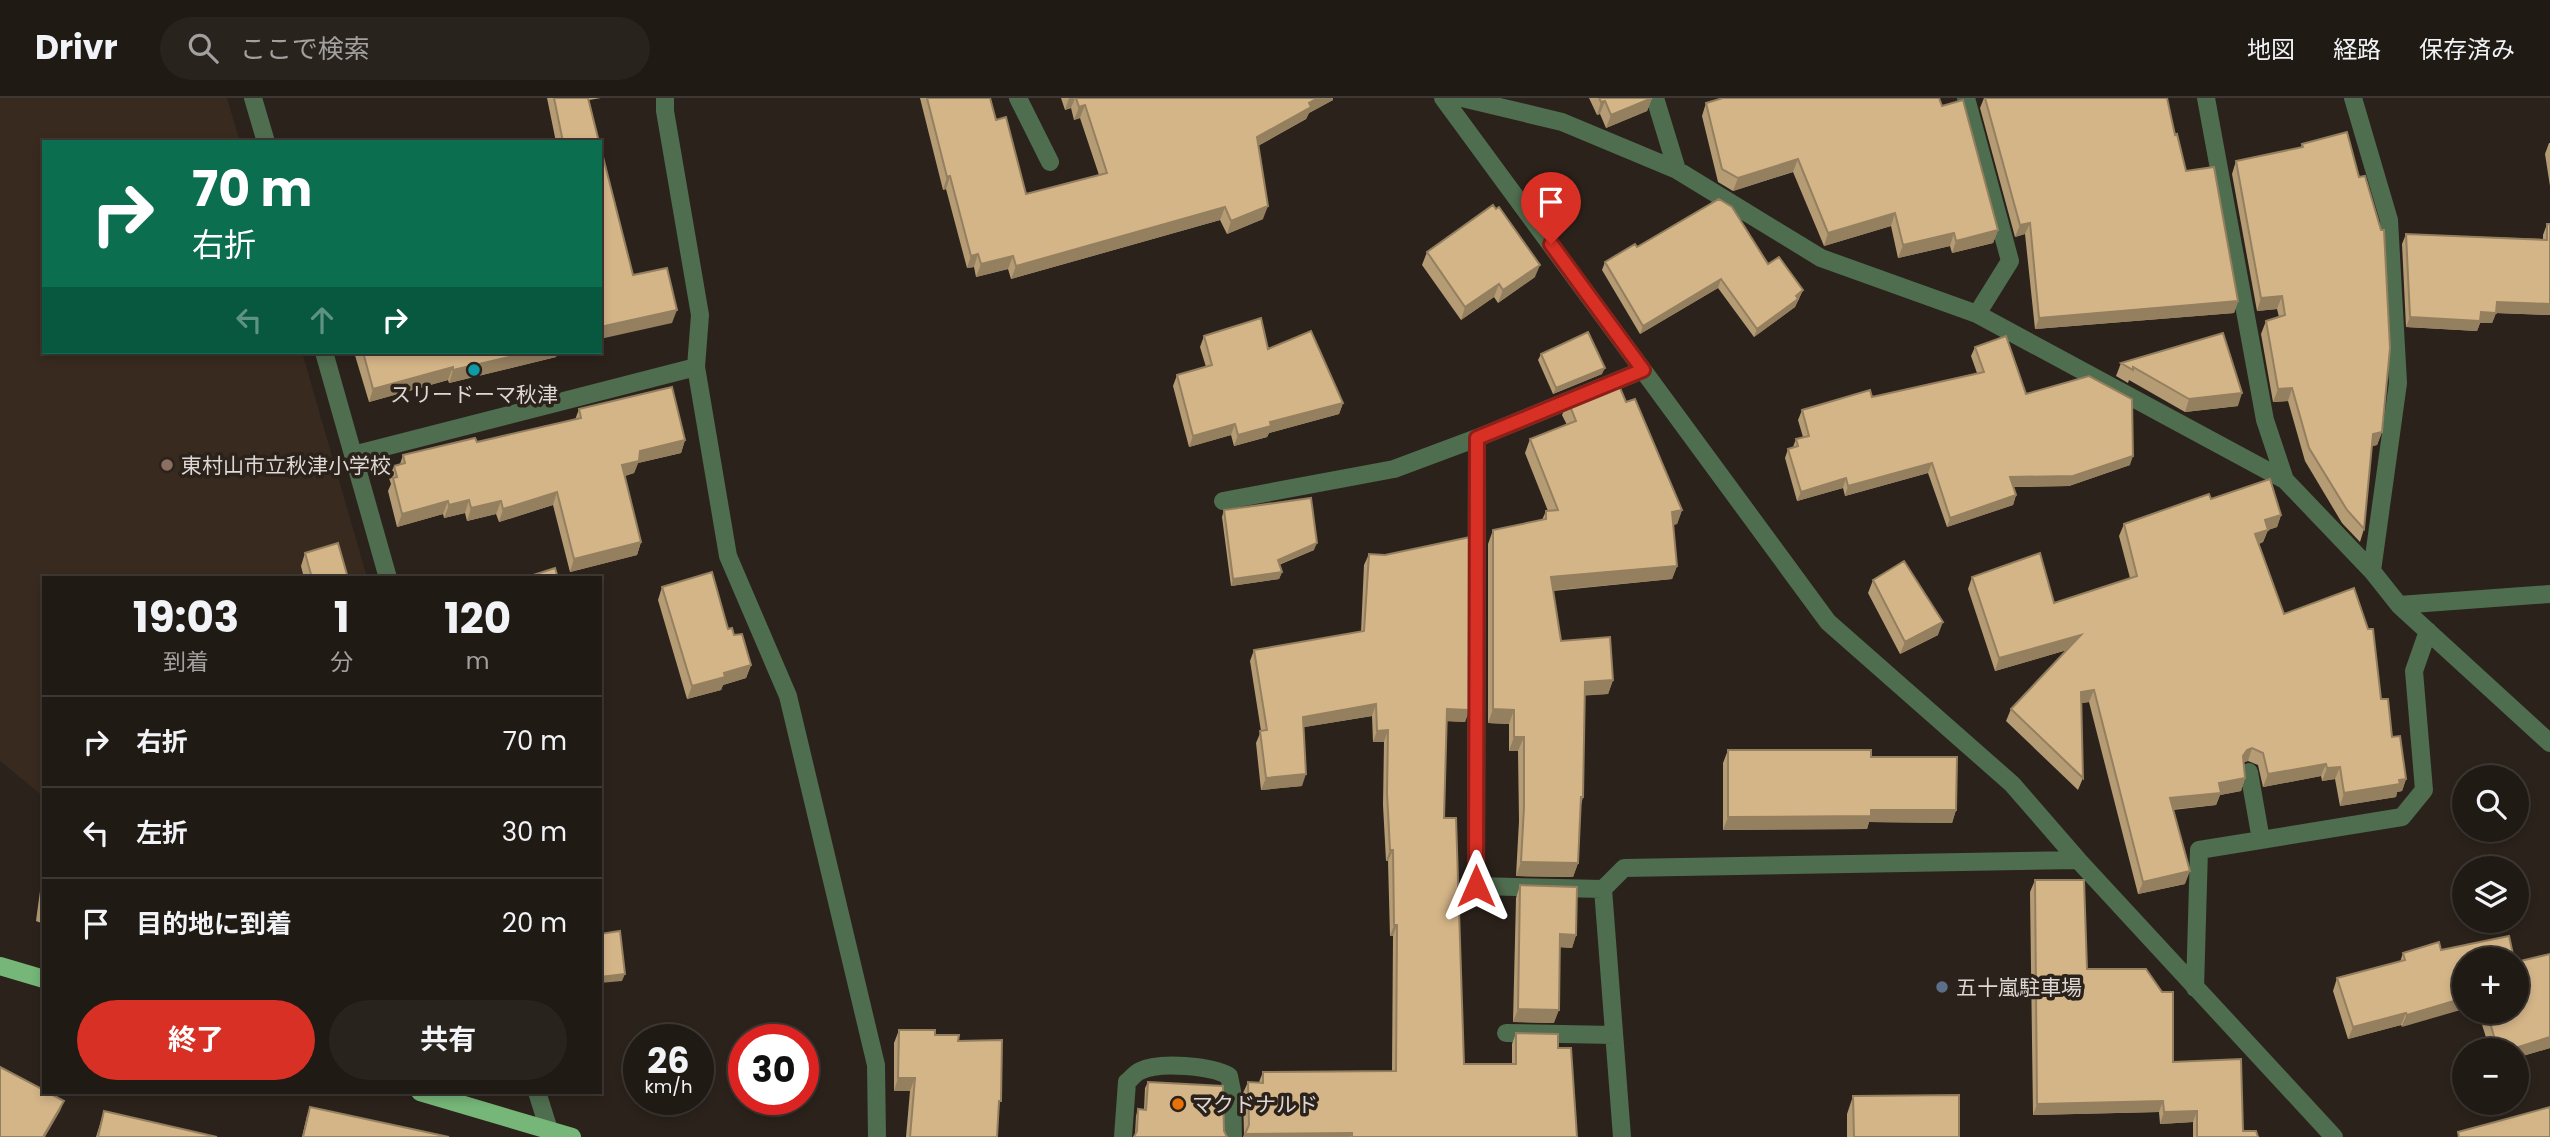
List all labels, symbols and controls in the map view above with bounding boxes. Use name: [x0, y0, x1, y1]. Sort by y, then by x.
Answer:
search box: [160, 17, 650, 80]
text: Drivr: [35, 24, 118, 71]
icon: search: [184, 29, 222, 67]
text: ここで検索: [240, 31, 370, 67]
text: 地図: [2247, 33, 2295, 66]
text: 経路: [2333, 33, 2381, 66]
text: 保存済み: [2419, 33, 2515, 66]
text: 70 m: [192, 155, 312, 223]
icon: right: [77, 168, 168, 259]
pin: [1521, 172, 1581, 244]
icon: arrive: [1532, 183, 1570, 221]
text: 右折: [192, 222, 256, 267]
icon: left: [230, 301, 268, 339]
icon: ahead: [303, 301, 341, 339]
icon: right: [376, 301, 414, 339]
marker: スリードーマ秋津: [466, 362, 482, 378]
place label: スリードーマ秋津: [390, 380, 558, 409]
place label: 東村山市立秋津小学校: [181, 451, 391, 480]
marker: 東村山市立秋津小学校: [159, 457, 175, 473]
text: 19:03: [133, 588, 239, 647]
text: 1: [334, 588, 349, 647]
text: 120: [444, 589, 511, 648]
text: m: [466, 645, 489, 677]
text: 到着: [163, 646, 209, 678]
text: 分: [330, 646, 353, 678]
icon: right: [77, 723, 115, 761]
text: 70 m: [503, 723, 567, 759]
text: 右折: [136, 724, 188, 760]
map controls: [2452, 765, 2529, 1115]
button: search: [2452, 765, 2529, 842]
icon: left: [77, 814, 115, 852]
text: 30 m: [502, 814, 567, 850]
text: 左折: [136, 815, 188, 851]
position arrow: [1439, 849, 1513, 923]
button: layers: [2452, 856, 2529, 933]
icon: arrive: [77, 905, 115, 943]
text: 20 m: [502, 905, 567, 941]
text: 目的地に到着: [136, 906, 292, 942]
button: +: [2452, 947, 2529, 1024]
place label: 五十嵐駐車場: [1956, 973, 2082, 1002]
marker: 五十嵐駐車場: [1934, 979, 1950, 995]
button: 終了: [77, 1000, 315, 1080]
button: 共有: [329, 1000, 567, 1080]
speed limit sign: 30: [728, 1024, 819, 1115]
text: 26: [647, 1036, 690, 1085]
button: −: [2452, 1038, 2529, 1115]
text: km/h: [645, 1074, 692, 1099]
place label: マクドナルド: [1192, 1090, 1318, 1119]
marker: マクドナルド: [1170, 1096, 1186, 1112]

